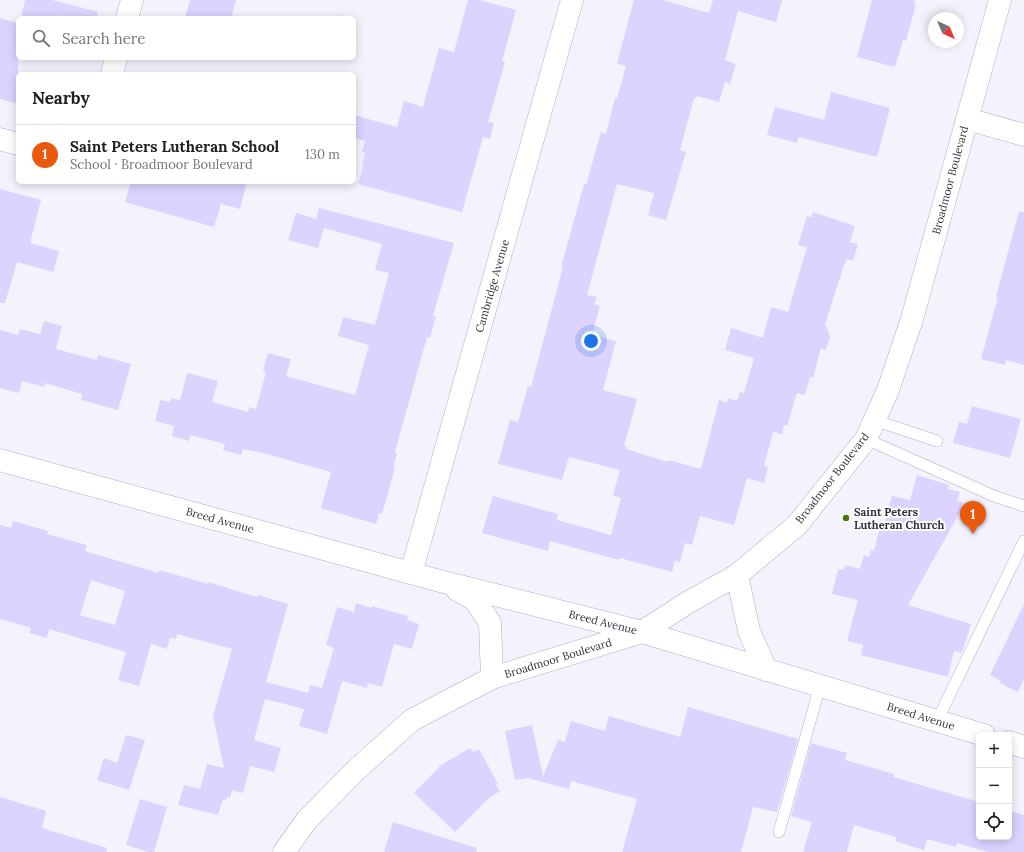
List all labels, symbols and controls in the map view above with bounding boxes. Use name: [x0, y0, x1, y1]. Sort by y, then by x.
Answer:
north arrow: [928, 12, 964, 48]
search box: [16, 16, 356, 60]
icon: search: [30, 27, 52, 49]
text: Search here: [62, 29, 145, 48]
text: Nearby: [32, 87, 90, 109]
street label: Broadmoor Boulevard: [929, 124, 971, 236]
text: Saint Peters Lutheran School: [70, 137, 279, 156]
text: 1: [42, 146, 48, 163]
text: 130 m: [305, 146, 340, 163]
text: School · Broadmoor Boulevard: [70, 156, 253, 173]
street label: Cambridge Avenue: [472, 238, 512, 334]
your location: [581, 331, 601, 351]
street label: Broadmoor Boulevard: [792, 429, 872, 526]
pin: 1: [960, 501, 986, 534]
street label: Breed Avenue: [184, 504, 256, 536]
place label: Saint Peters Lutheran Church: [854, 505, 945, 532]
marker: Saint Peters Lutheran Church: [841, 513, 851, 523]
street label: Breed Avenue: [567, 607, 639, 637]
street label: Broadmoor Boulevard: [503, 635, 614, 681]
street label: Breed Avenue: [885, 699, 957, 733]
map controls: [976, 732, 1012, 840]
button: +: [976, 732, 1012, 768]
button: −: [976, 768, 1012, 804]
button: locate: [976, 804, 1012, 840]

